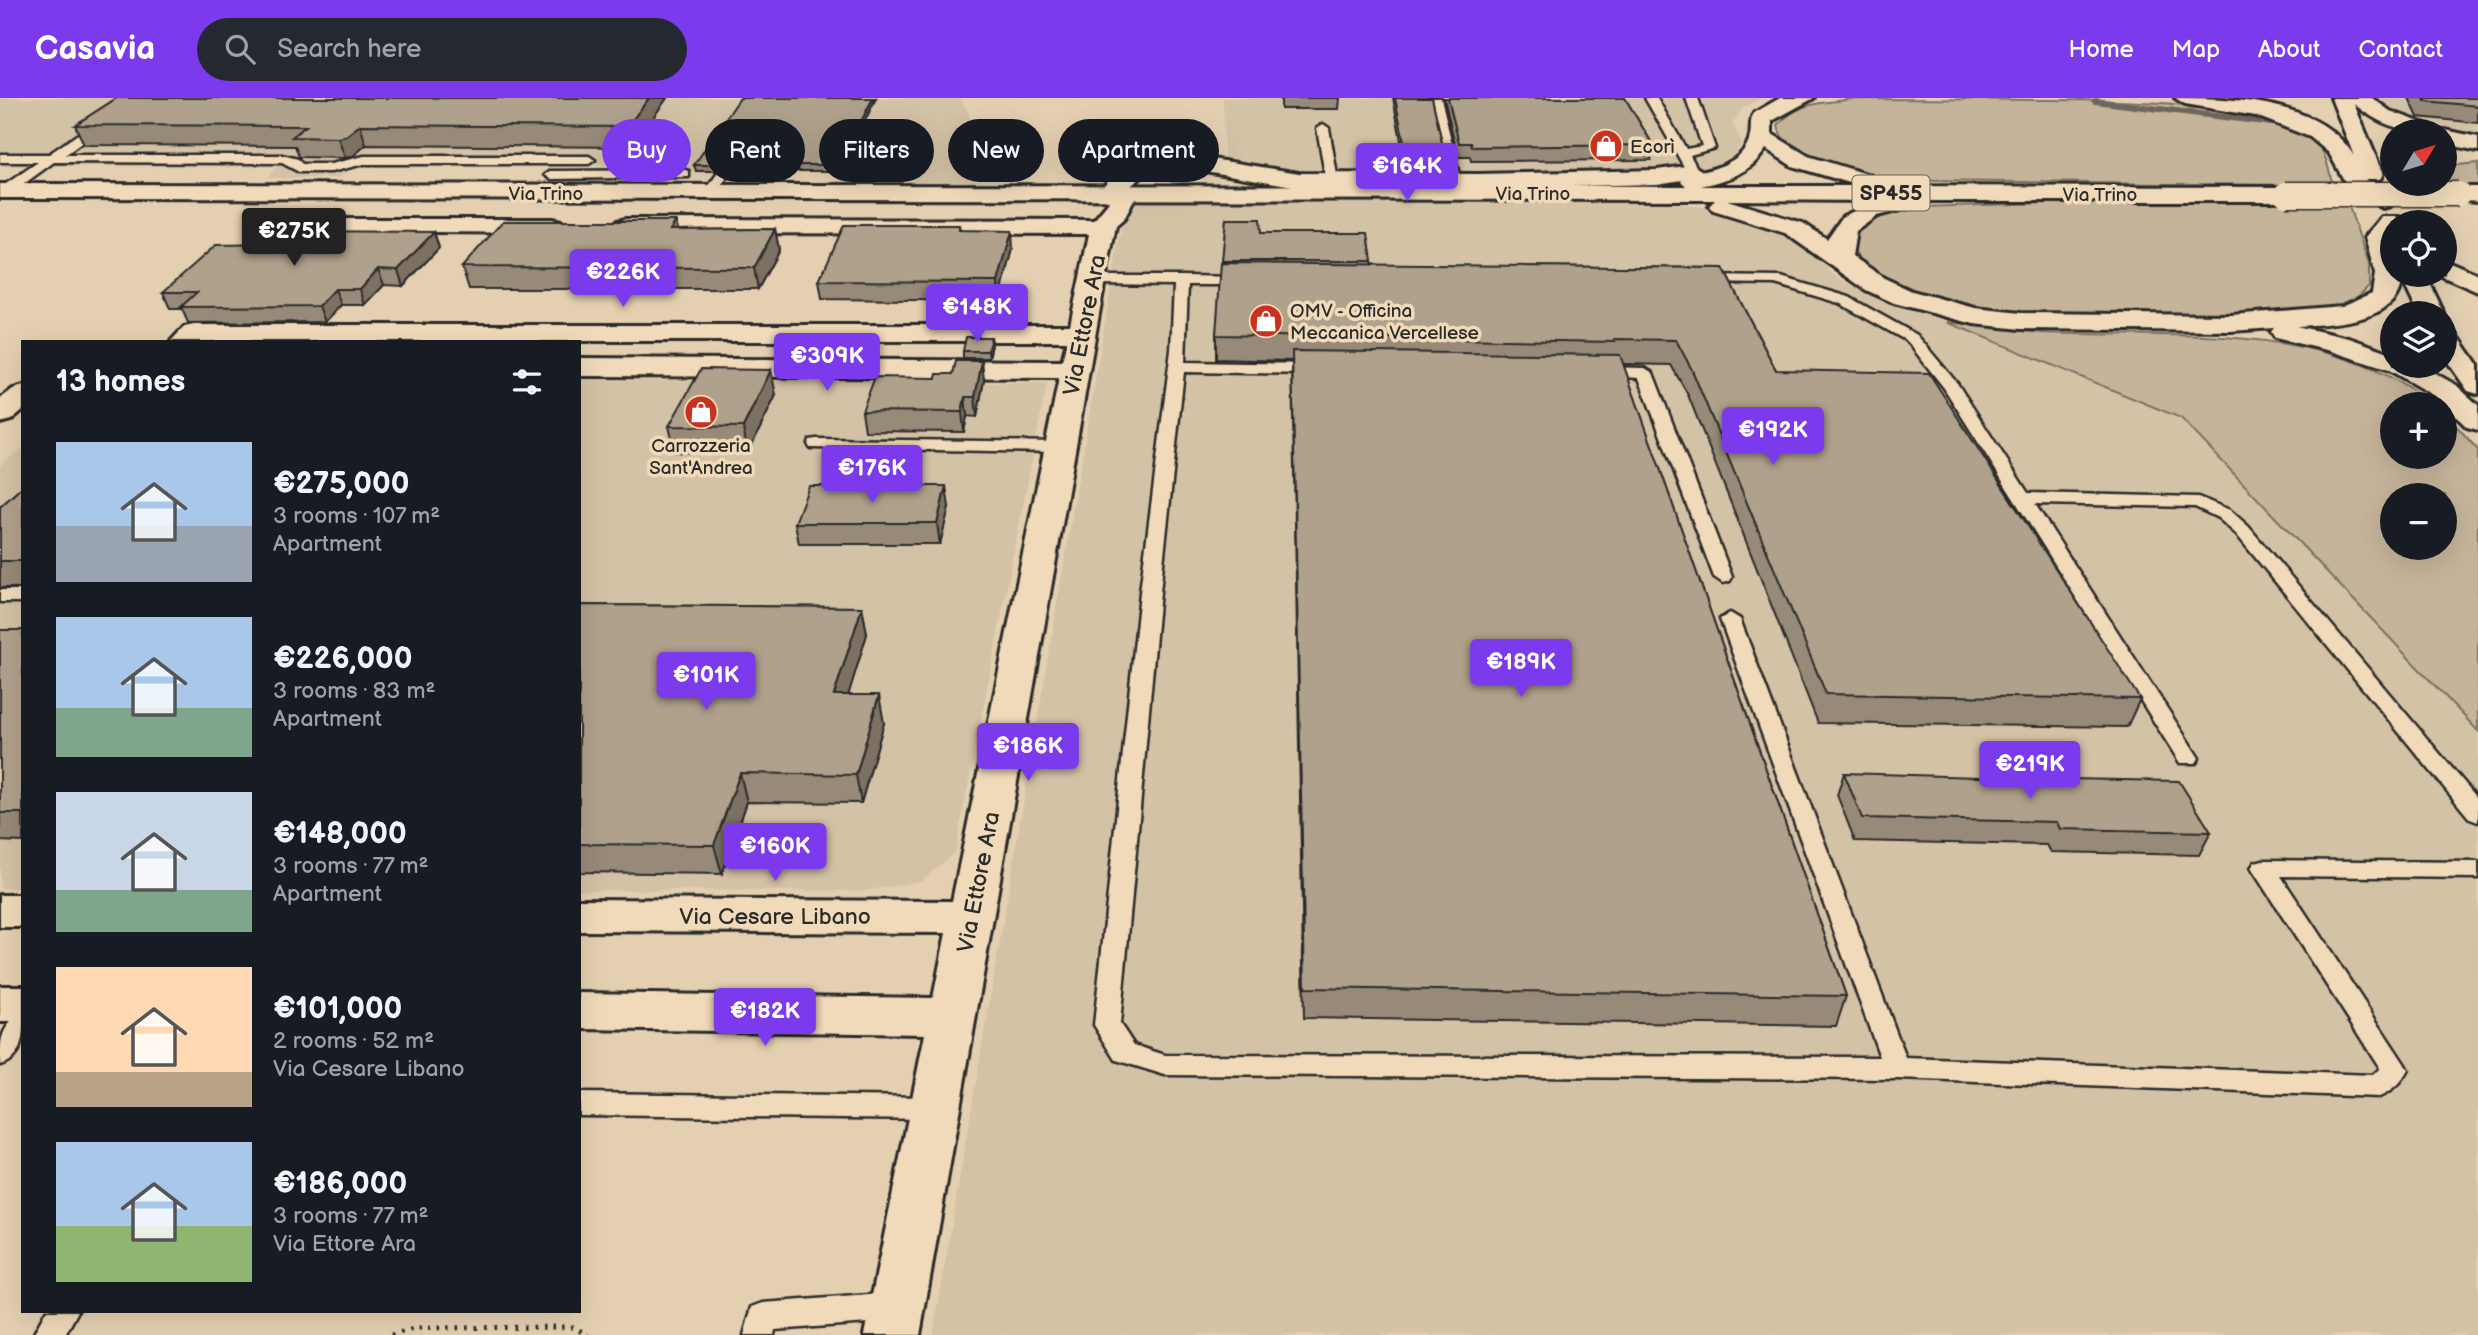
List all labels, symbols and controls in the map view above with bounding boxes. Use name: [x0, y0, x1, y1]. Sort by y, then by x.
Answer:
search box: [197, 18, 687, 81]
text: Casavia: [35, 29, 155, 69]
icon: search: [221, 30, 259, 68]
text: Search here: [277, 34, 421, 65]
text: Home: [2069, 35, 2134, 64]
text: Map: [2172, 35, 2220, 64]
text: About: [2258, 35, 2320, 64]
text: Contact: [2358, 35, 2443, 64]
chip: Buy: [602, 119, 691, 182]
chip: Rent: [705, 119, 805, 182]
chip: Filters: [819, 119, 934, 182]
chip: New: [948, 119, 1044, 182]
chip: Apartment: [1058, 119, 1219, 182]
north arrow: [2380, 119, 2457, 196]
map controls: [2380, 119, 2457, 560]
shop icon: Ecorì: [1587, 127, 1625, 165]
place label: Ecorì: [1630, 136, 1675, 159]
pin: €164K: [1358, 144, 1456, 203]
text: €164K: [1372, 152, 1442, 180]
road number: SP455: [1853, 176, 1930, 210]
street label: Via Trino: [509, 183, 583, 206]
street label: Via Trino: [1496, 183, 1570, 206]
street label: Via Trino: [2063, 184, 2137, 207]
pin: €275K: [245, 208, 343, 268]
button: locate: [2380, 210, 2457, 287]
text: €275K: [258, 217, 330, 245]
pin: €226K: [574, 250, 672, 309]
street label: Via Ettore Ara: [1058, 252, 1112, 398]
text: €226K: [586, 258, 660, 286]
pin: €148K: [928, 285, 1026, 344]
text: €148K: [942, 293, 1012, 321]
place label: OMV - Officina Meccanica Vercellese: [1290, 300, 1479, 345]
button: layers: [2380, 301, 2457, 378]
shop icon: OMV - Officina Meccanica Vercellese: [1247, 302, 1285, 340]
pin: €309K: [778, 334, 876, 393]
text: €309K: [790, 342, 864, 370]
icon: filters: [508, 363, 546, 401]
text: 13 homes: [56, 364, 185, 400]
button: +: [2380, 392, 2457, 469]
shop icon: Carrozzeria Sant'Andrea: [682, 393, 720, 431]
pin: €192K: [1724, 408, 1822, 467]
text: €192K: [1738, 416, 1808, 444]
place label: Carrozzeria Sant'Andrea: [649, 435, 753, 480]
pin: €176K: [823, 446, 921, 505]
text: €176K: [837, 454, 907, 482]
text: €275,000: [273, 466, 409, 502]
icon: home: [112, 470, 196, 554]
button: −: [2380, 483, 2457, 560]
text: 3 rooms · 107 m²: [273, 502, 440, 530]
text: Apartment: [273, 530, 382, 558]
pin: €189K: [1472, 640, 1570, 699]
text: €226,000: [273, 641, 412, 677]
icon: home: [112, 645, 196, 729]
text: €189K: [1486, 648, 1556, 676]
pin: €101K: [657, 652, 755, 712]
text: €101K: [673, 661, 739, 689]
text: 3 rooms · 83 m²: [273, 677, 435, 705]
text: Apartment: [273, 705, 382, 733]
pin: €186K: [979, 724, 1077, 783]
text: €186K: [993, 732, 1063, 760]
pin: €219K: [1981, 742, 2079, 801]
text: €219K: [1995, 750, 2065, 778]
street label: Via Ettore Ara: [952, 809, 1006, 955]
text: €148,000: [273, 816, 407, 852]
icon: home: [112, 820, 196, 904]
pin: €160K: [726, 824, 824, 883]
text: €160K: [740, 832, 810, 860]
text: 3 rooms · 77 m²: [273, 852, 429, 880]
text: Apartment: [273, 880, 382, 908]
street label: Via Cesare Libano: [679, 903, 871, 931]
pin: €182K: [716, 988, 814, 1048]
text: €101,000: [273, 991, 402, 1027]
icon: home: [112, 995, 196, 1079]
text: €182K: [730, 997, 800, 1025]
text: 2 rooms · 52 m²: [273, 1027, 434, 1055]
text: Via Cesare Libano: [273, 1055, 465, 1083]
text: €186,000: [273, 1166, 407, 1202]
icon: home: [112, 1170, 196, 1254]
text: 3 rooms · 77 m²: [273, 1202, 429, 1230]
text: Via Ettore Ara: [273, 1230, 416, 1258]

